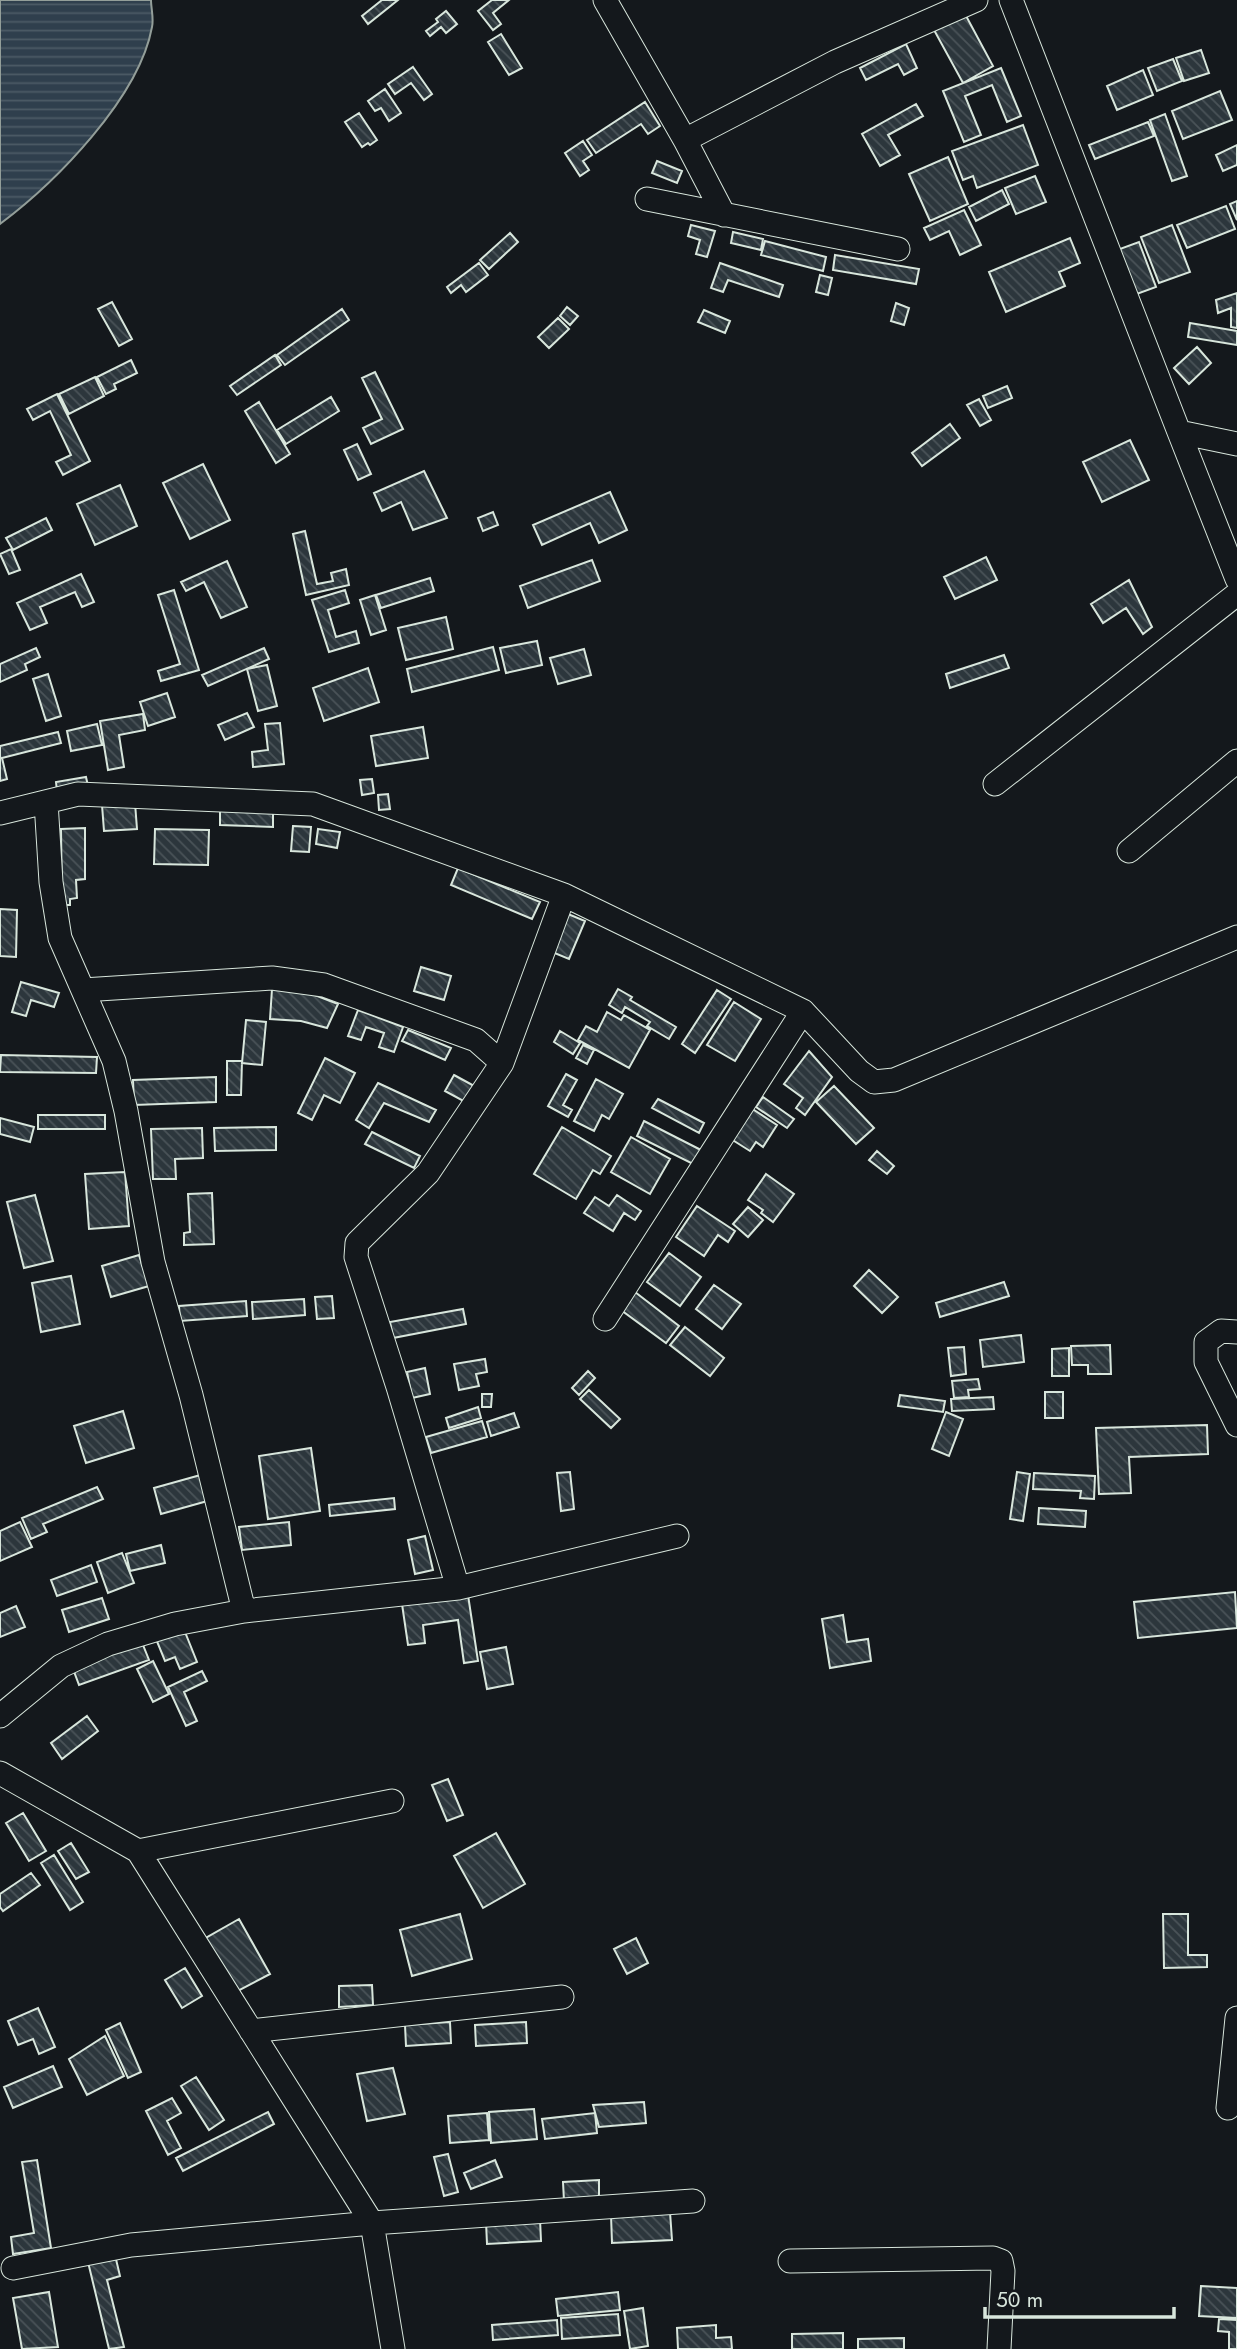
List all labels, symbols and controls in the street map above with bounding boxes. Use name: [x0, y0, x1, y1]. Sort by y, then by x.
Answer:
scale bar: [985, 2276, 1174, 2320]
text: 50 m: [996, 2285, 1043, 2315]

